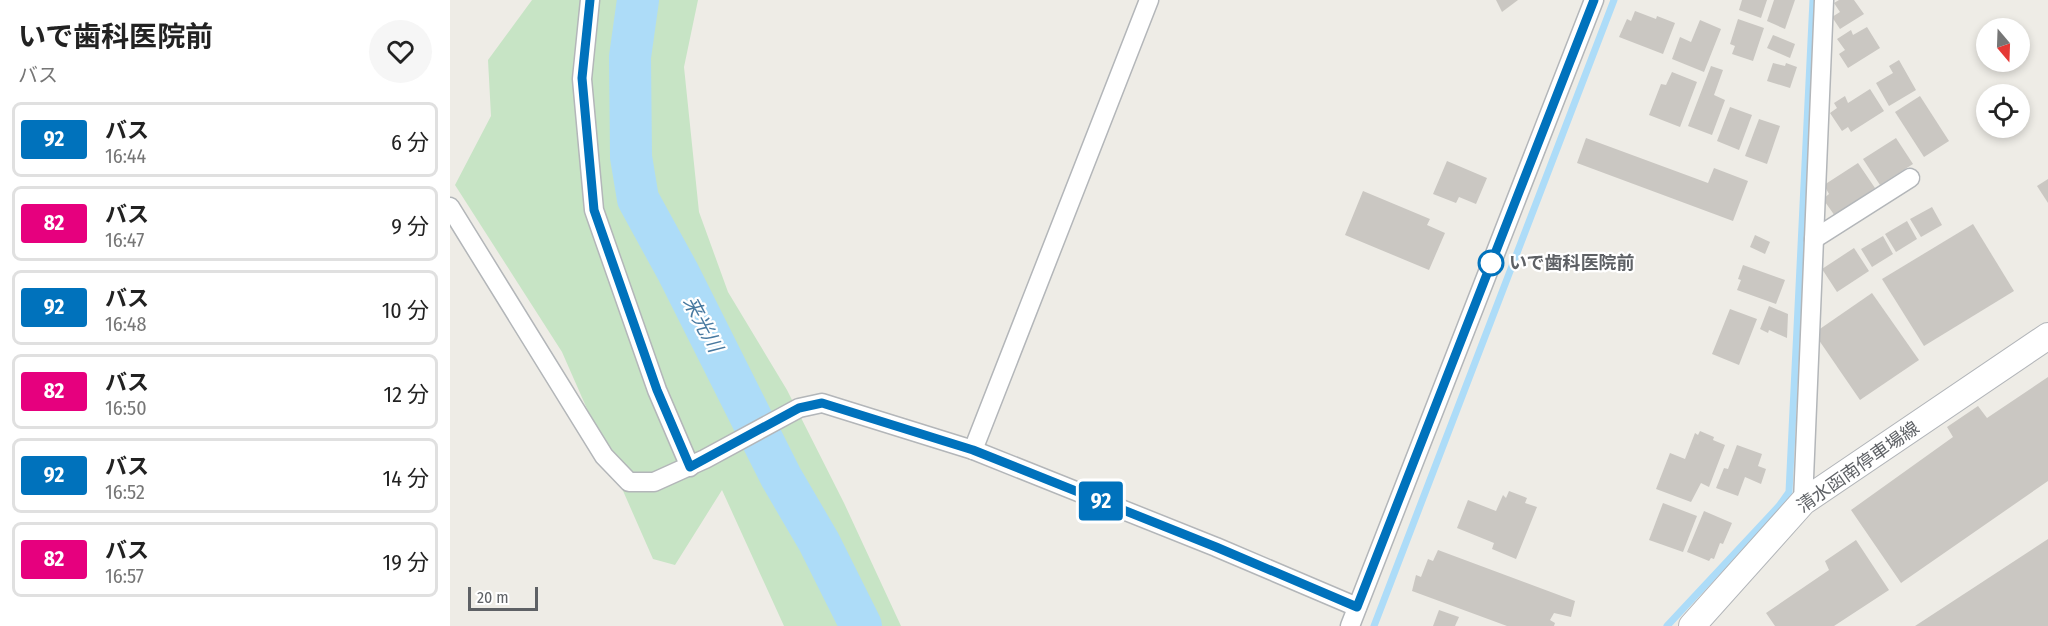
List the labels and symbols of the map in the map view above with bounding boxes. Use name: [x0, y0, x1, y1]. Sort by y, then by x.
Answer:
north arrow: [1976, 18, 2030, 72]
marker: いで歯科医院前: [1478, 250, 1504, 276]
place label: いで歯科医院前: [1509, 252, 1634, 274]
water label: 来光川: [678, 292, 729, 358]
street label: 清水函南停車場線: [1793, 417, 1923, 517]
line badge: 92: [1074, 482, 1128, 520]
scale bar: [468, 584, 538, 612]

